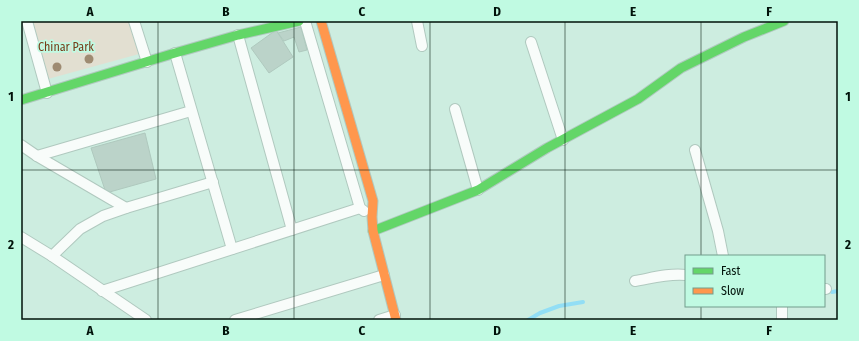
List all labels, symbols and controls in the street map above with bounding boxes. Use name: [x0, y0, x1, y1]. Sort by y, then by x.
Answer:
text: A: [85, 4, 94, 19]
text: B: [222, 4, 230, 19]
text: C: [359, 4, 366, 19]
text: D: [493, 4, 501, 19]
text: E: [630, 4, 636, 19]
text: F: [766, 4, 772, 19]
park label: Chinar Park: [38, 40, 94, 54]
text: 1: [8, 89, 14, 104]
text: 1: [845, 89, 851, 104]
text: 2: [7, 237, 14, 252]
text: 2: [844, 237, 851, 252]
legend: [685, 255, 825, 307]
text: Fast: [721, 264, 740, 278]
text: Slow: [721, 284, 744, 298]
text: A: [85, 323, 94, 338]
text: B: [222, 323, 230, 338]
text: C: [359, 323, 366, 338]
text: D: [493, 323, 501, 338]
text: E: [630, 323, 636, 338]
text: F: [766, 323, 772, 338]

